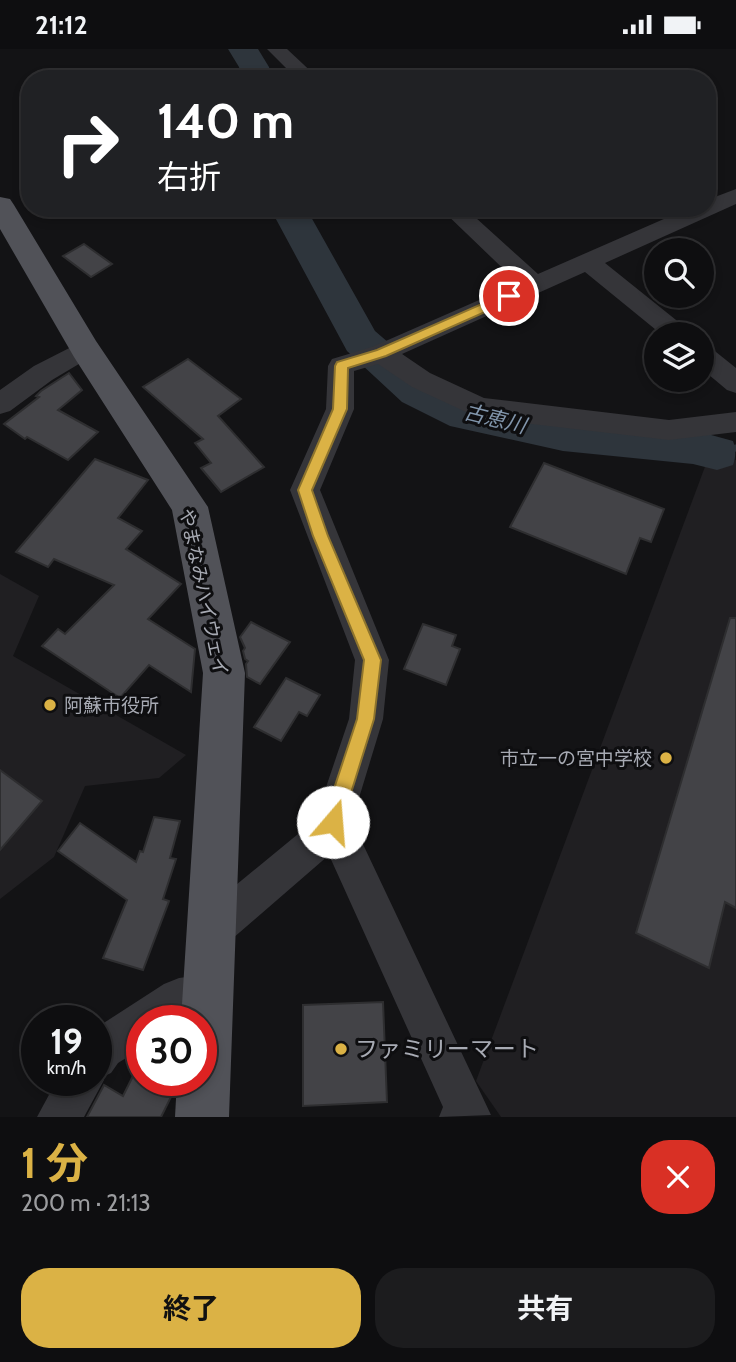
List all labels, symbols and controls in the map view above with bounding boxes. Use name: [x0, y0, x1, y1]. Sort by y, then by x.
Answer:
text: 21:12: [35, 9, 87, 41]
text: 140 m: [157, 91, 294, 150]
icon: right: [42, 98, 133, 189]
text: 右折: [157, 157, 221, 196]
map controls: [644, 238, 714, 392]
button: search: [644, 238, 714, 308]
pin: [479, 266, 539, 326]
icon: arrive: [490, 277, 528, 315]
button: layers: [644, 322, 714, 392]
water label: 古恵川: [462, 399, 531, 439]
street label: やまなみハイウェイ: [175, 506, 232, 678]
place label: 阿蘇市役所: [64, 694, 159, 717]
marker: 阿蘇市役所: [42, 697, 58, 713]
place label: 市立一の宮中学校: [500, 747, 652, 770]
marker: 市立一の宮中学校: [658, 750, 674, 766]
position arrow: [296, 785, 370, 859]
speed limit sign: 30: [126, 1005, 217, 1096]
text: 19: [50, 1020, 83, 1063]
place label: ファミリーマート: [355, 1035, 539, 1063]
marker: ファミリーマート: [333, 1041, 349, 1057]
text: km/h: [47, 1057, 86, 1079]
text: 1 分: [21, 1137, 88, 1189]
button: close: [641, 1140, 715, 1214]
text: 200 m · 21:13: [21, 1189, 151, 1217]
button: 終了: [21, 1268, 361, 1348]
button: 共有: [375, 1268, 715, 1348]

